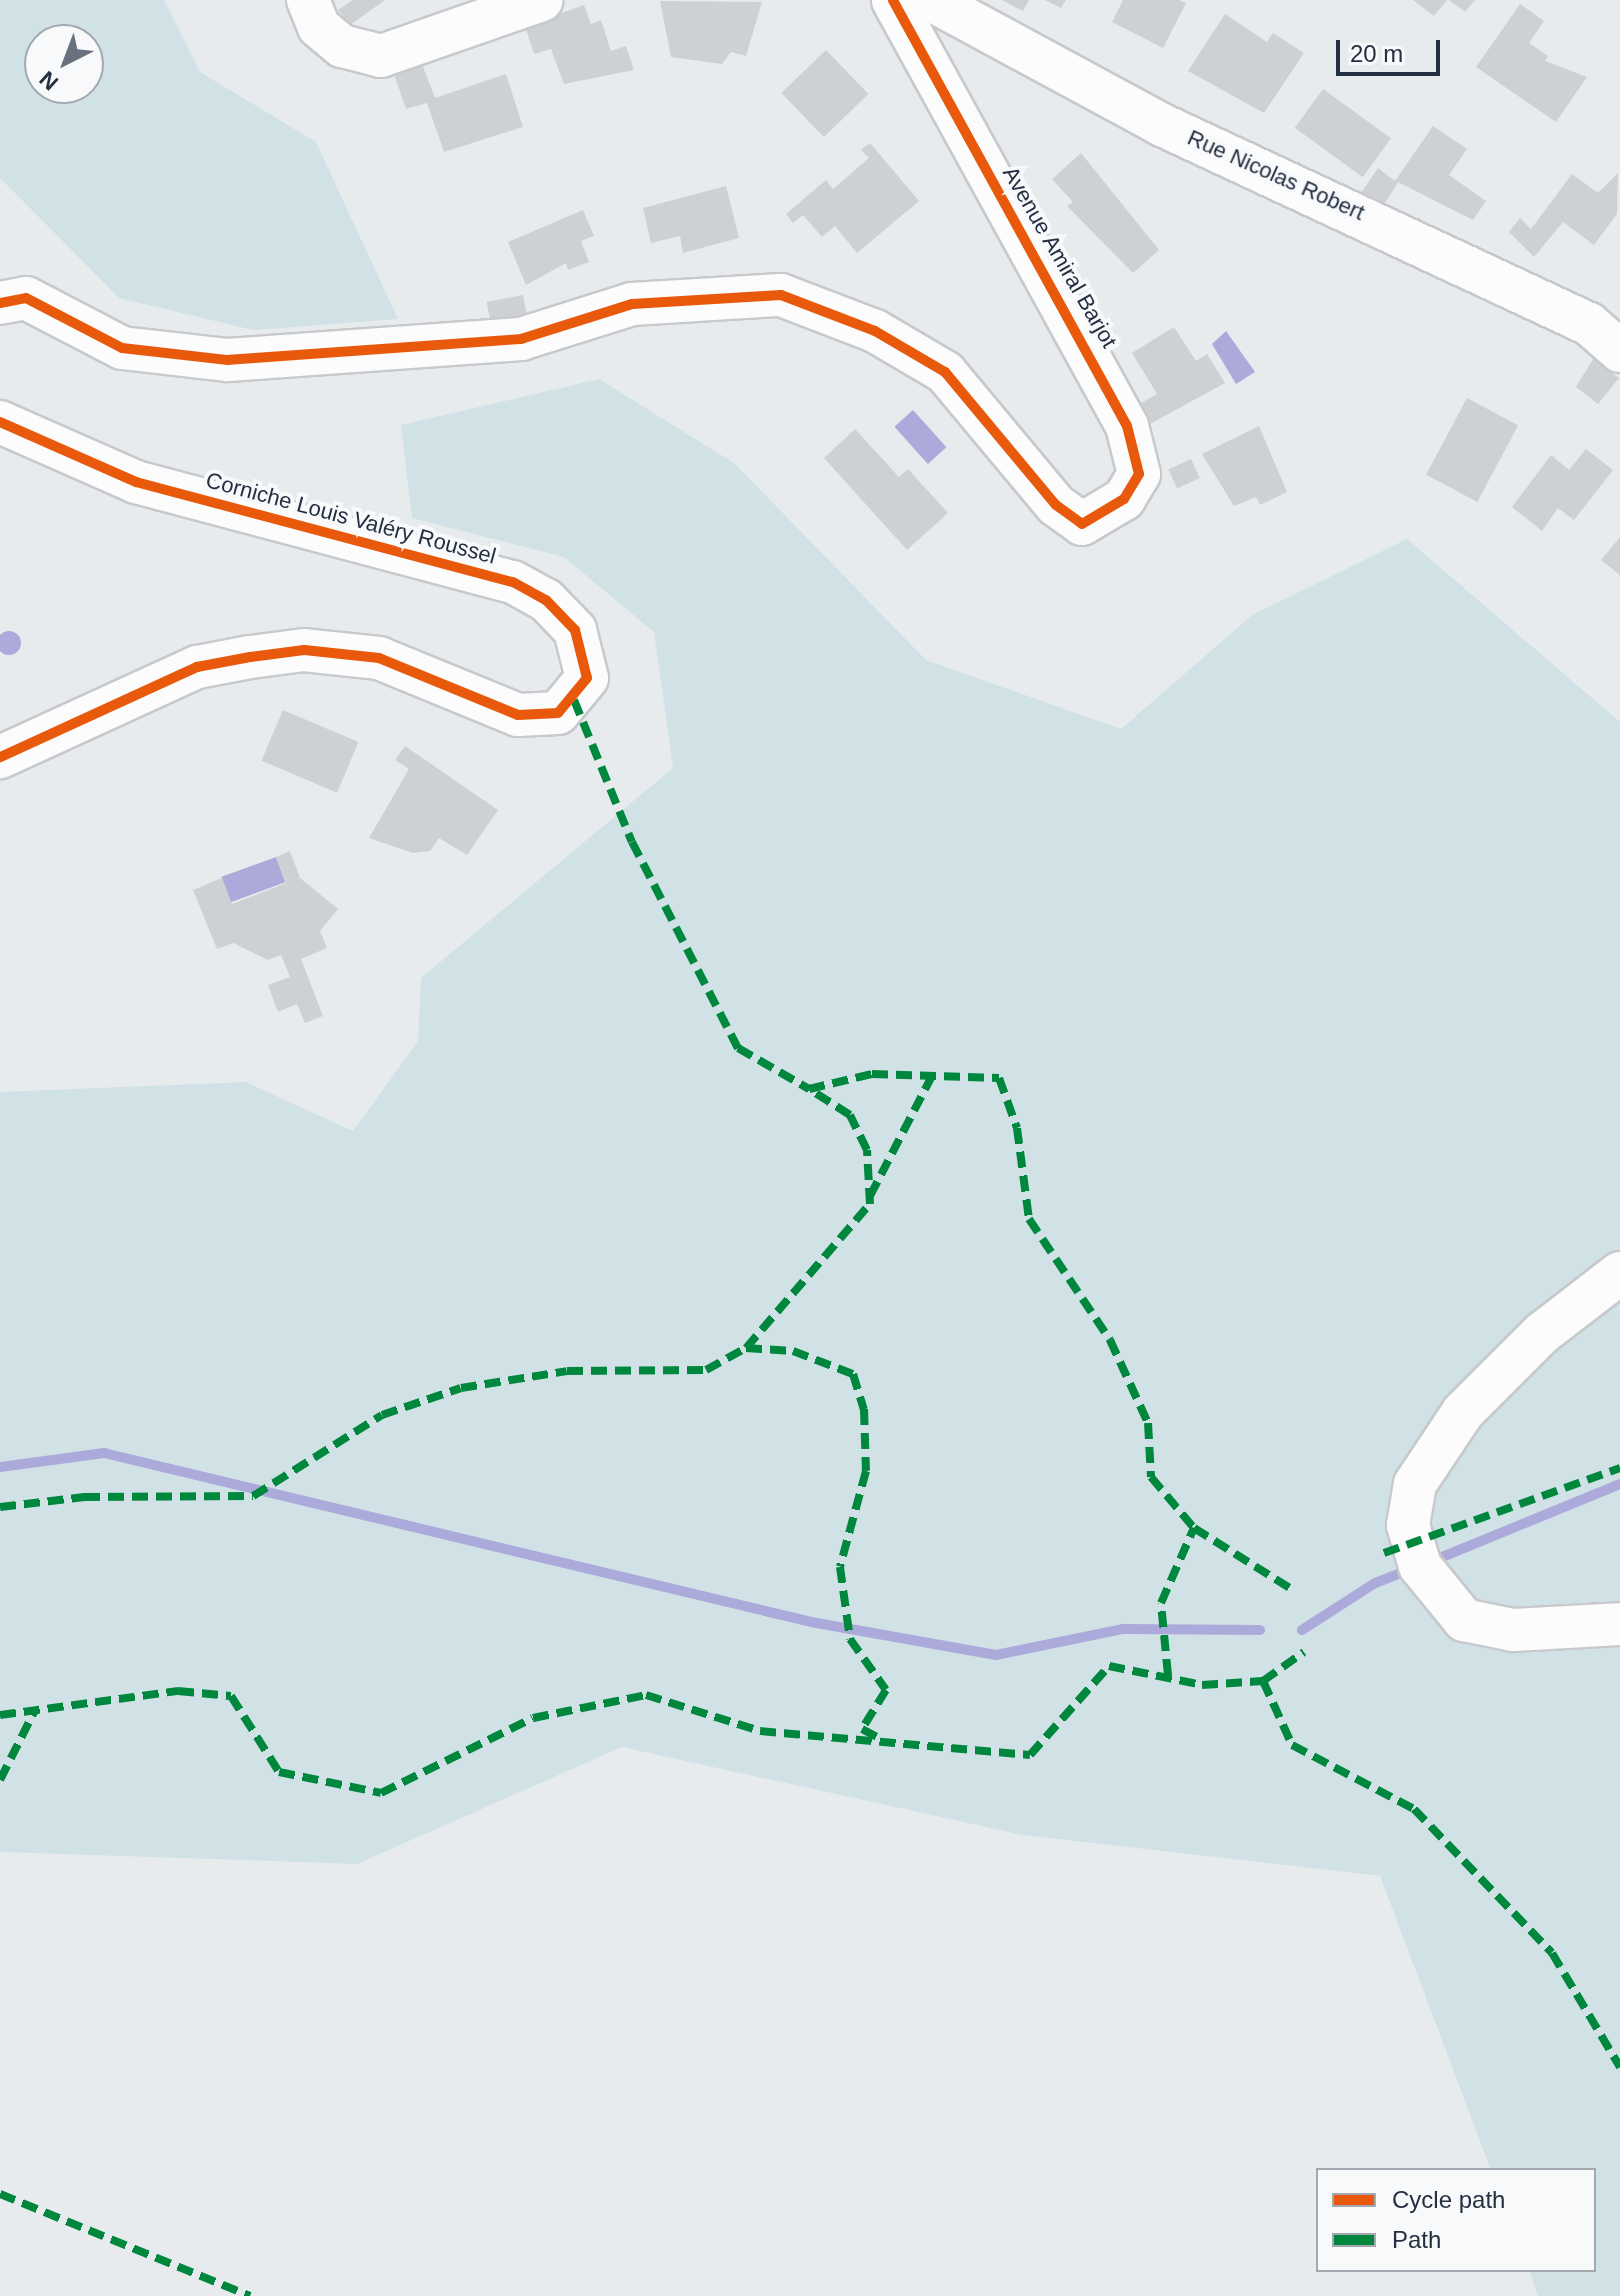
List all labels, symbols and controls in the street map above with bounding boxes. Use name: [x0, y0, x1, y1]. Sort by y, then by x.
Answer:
north arrow: [24, 24, 104, 104]
scale bar: [1340, 24, 1444, 74]
text: 20 m: [1350, 40, 1403, 67]
text: N: [35, 66, 63, 95]
street label: Rue Nicolas Robert: [1184, 124, 1368, 226]
street label: Avenue Amiral Barjot: [997, 161, 1123, 353]
street label: Corniche Louis Valéry Roussel: [203, 467, 499, 569]
legend: [1316, 2168, 1596, 2272]
text: Cycle path: [1392, 2186, 1505, 2213]
text: Path: [1392, 2226, 1441, 2253]

